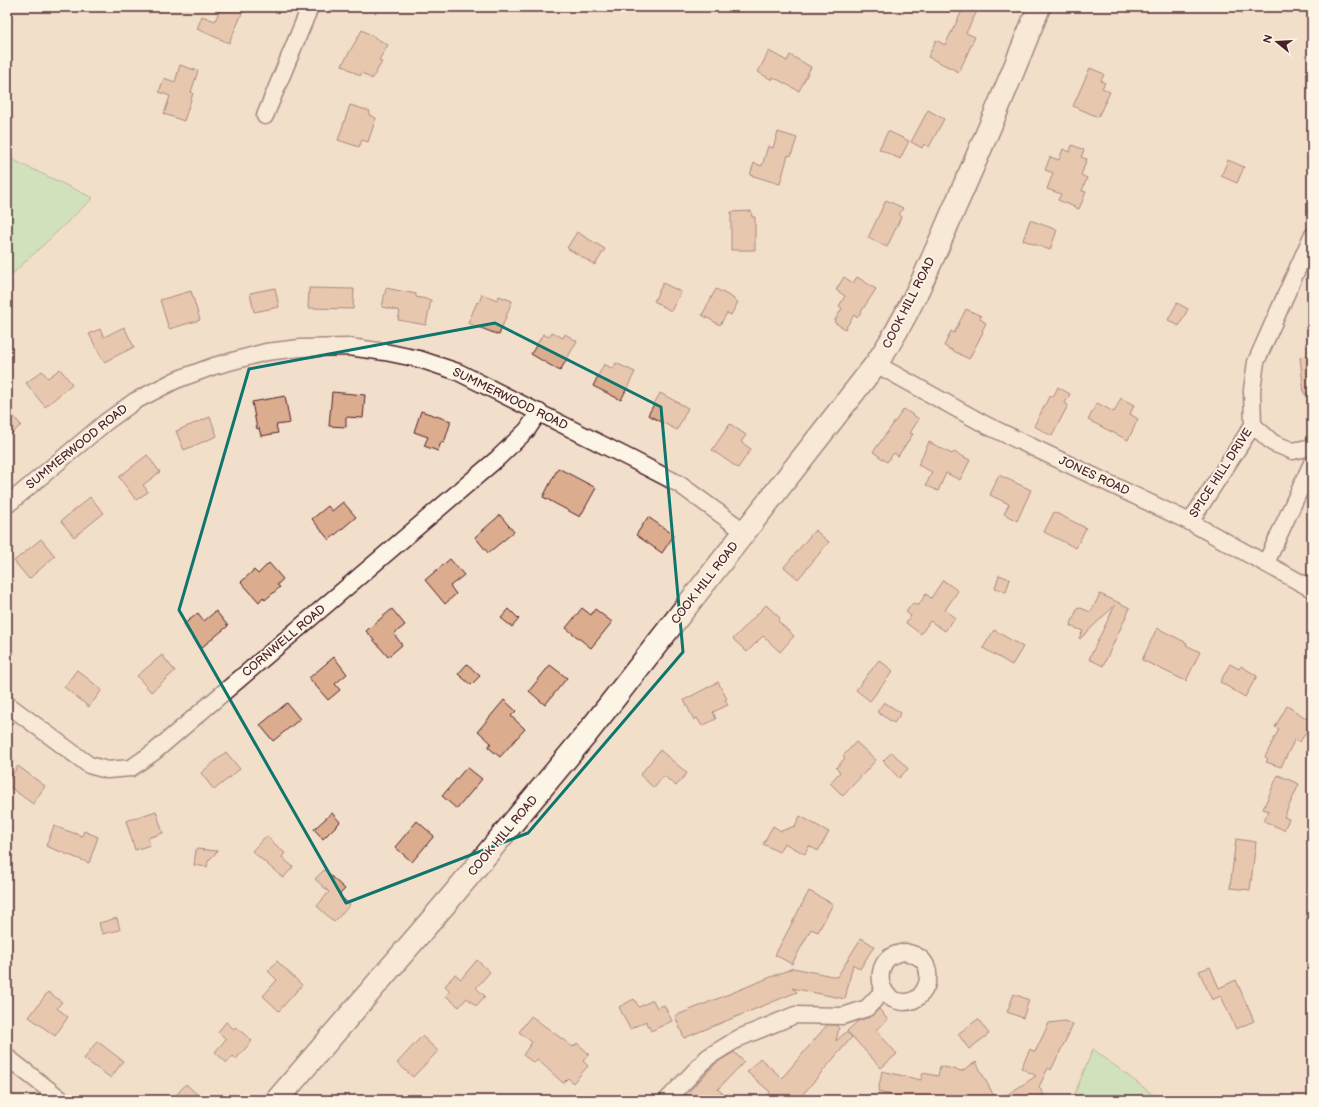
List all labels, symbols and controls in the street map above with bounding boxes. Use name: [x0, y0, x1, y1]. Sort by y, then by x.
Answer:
north arrow: [1257, 22, 1297, 62]
text: N: [1261, 33, 1275, 45]
street label: COOK HILL ROAD: [879, 255, 939, 351]
street label: SUMMERWOOD ROAD: [450, 365, 570, 434]
street label: SUMMERWOOD ROAD: [23, 401, 131, 493]
street label: SPICE HILL DRIVE: [1186, 425, 1256, 521]
street label: JONES ROAD: [1056, 453, 1132, 499]
street label: COOK HILL ROAD: [668, 539, 742, 627]
street label: CORNWELL ROAD: [239, 601, 329, 680]
street label: COOK HILL ROAD: [465, 792, 541, 879]

